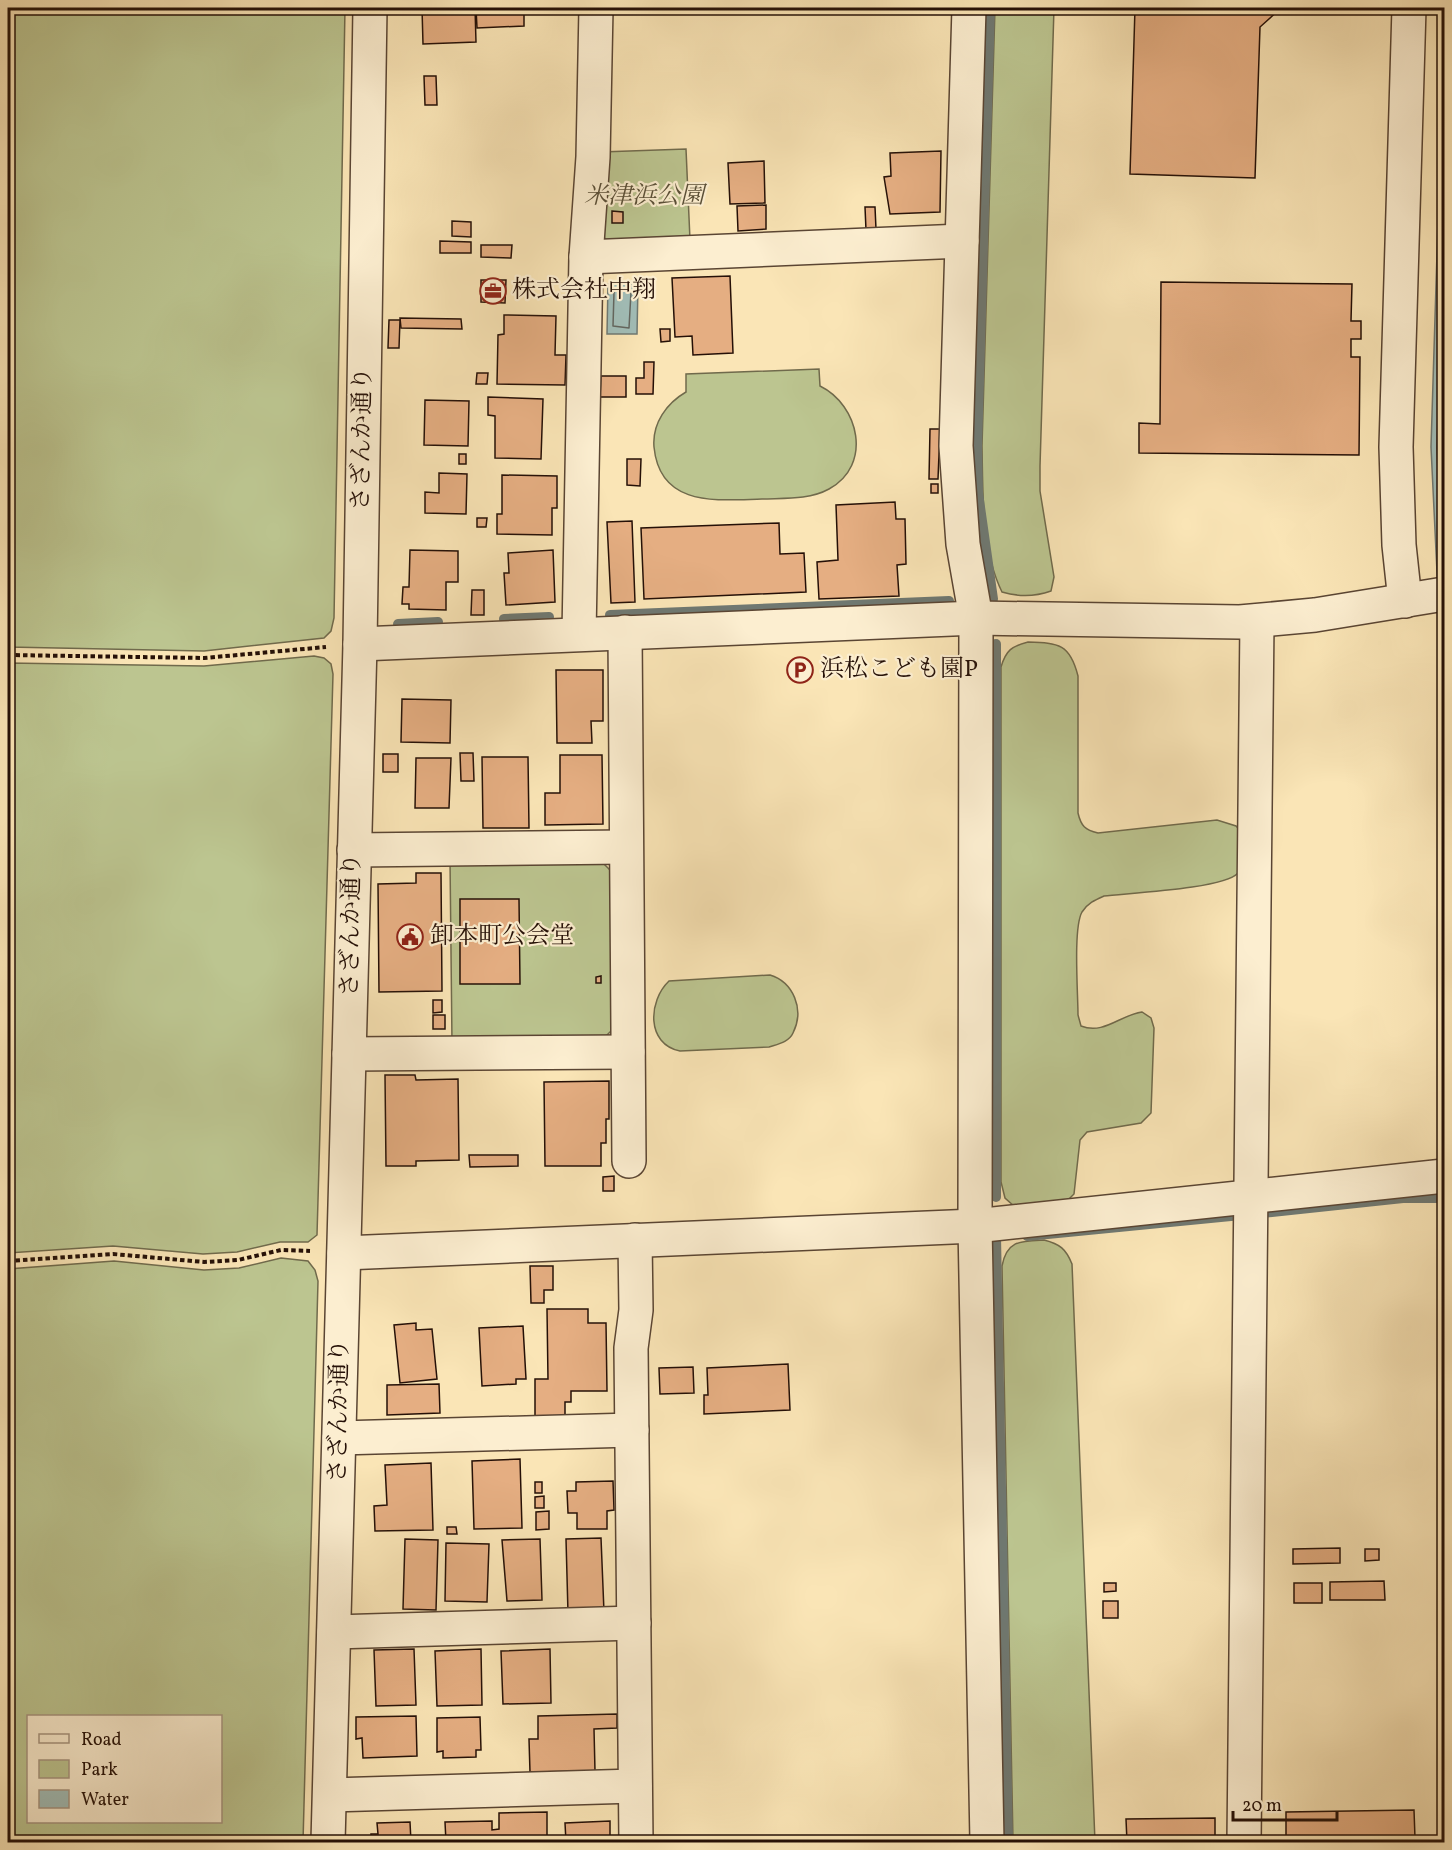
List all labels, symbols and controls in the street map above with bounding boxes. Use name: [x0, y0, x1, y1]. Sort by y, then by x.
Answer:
park label: 米津浜公園: [584, 180, 708, 214]
place label: 株式会社中翔: [512, 274, 656, 308]
office icon: 株式会社中翔: [478, 276, 508, 306]
street label: さざんか通り: [345, 367, 381, 511]
place label: 浜松こども園P: [820, 653, 978, 687]
parking icon: 浜松こども園P: [785, 655, 815, 685]
street label: さざんか通り: [334, 853, 370, 997]
place label: 卸本町公会堂: [430, 920, 574, 954]
public building icon: 卸本町公会堂: [395, 922, 425, 952]
street label: さざんか通り: [322, 1339, 358, 1483]
legend: [27, 1715, 222, 1823]
text: Road: [81, 1728, 122, 1753]
text: Park: [81, 1758, 118, 1783]
scale bar: [1233, 1784, 1336, 1822]
text: Water: [81, 1788, 129, 1813]
text: 20 m: [1242, 1794, 1282, 1819]

